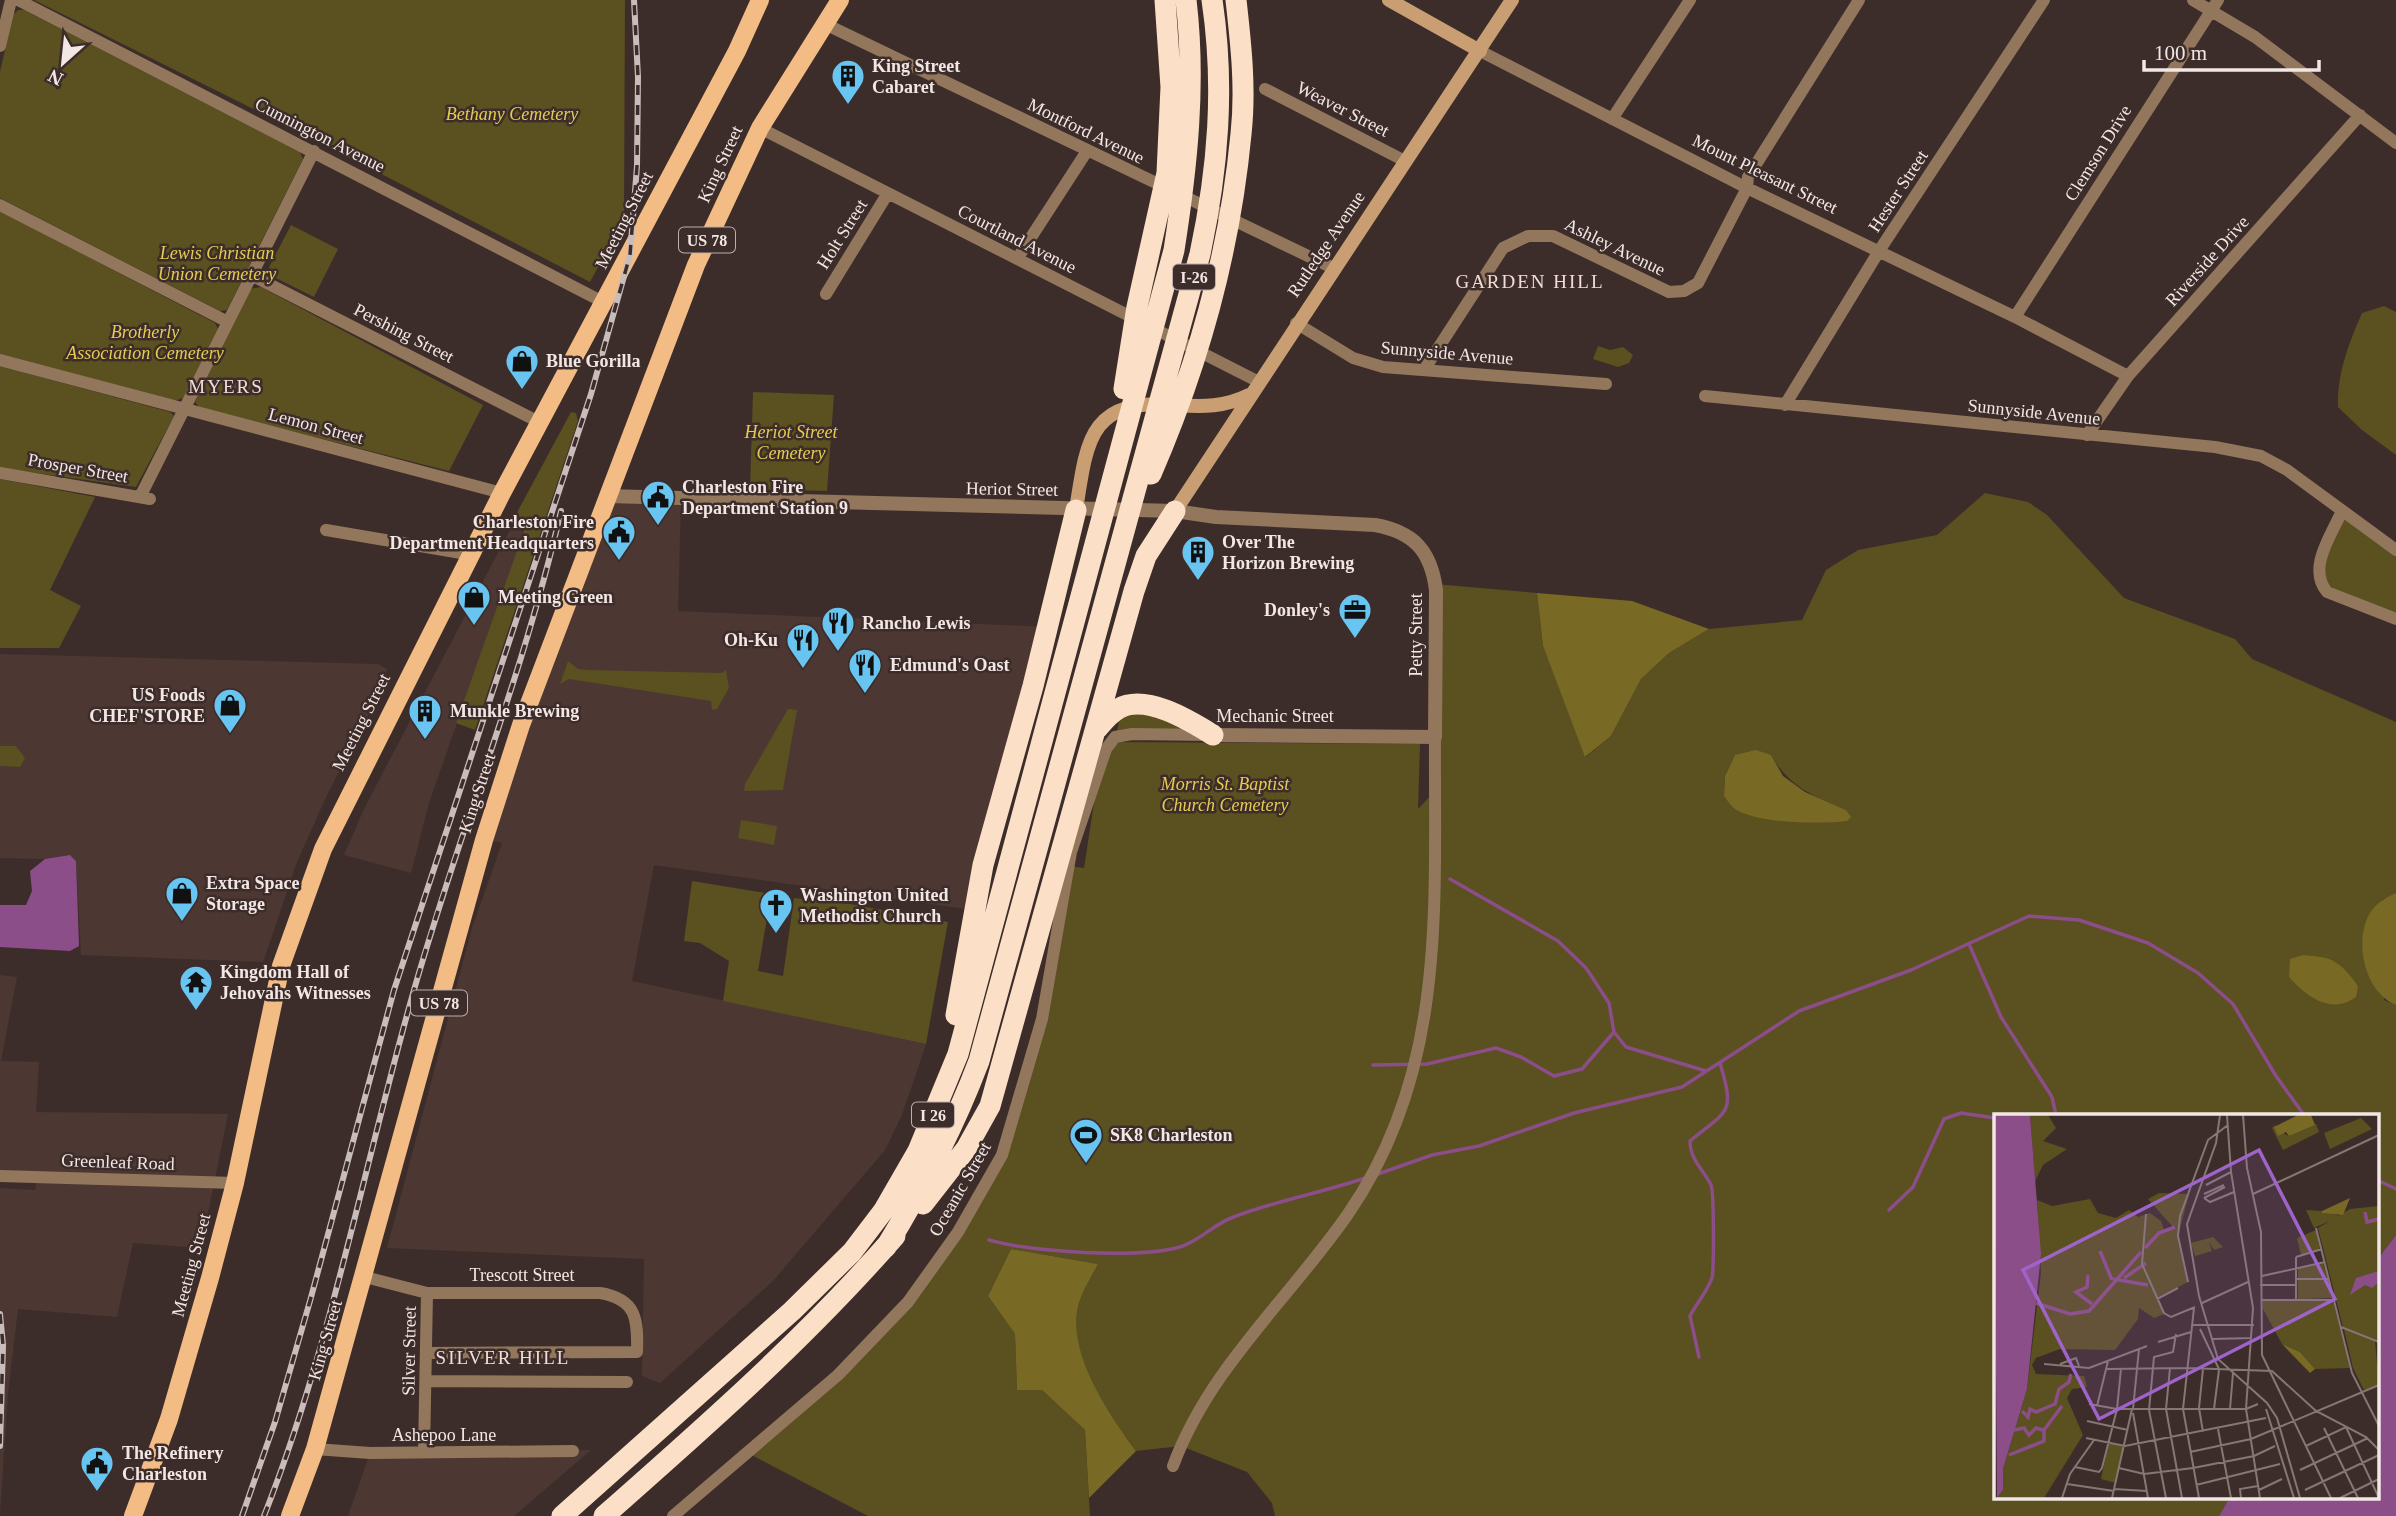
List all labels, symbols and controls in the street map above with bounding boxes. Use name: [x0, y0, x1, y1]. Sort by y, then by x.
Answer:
north arrow: [28, 28, 98, 98]
scale bar: [2144, 28, 2319, 72]
text: 100 m: [2154, 41, 2207, 65]
place label: King Street Cabaret: [872, 56, 960, 97]
building icon: King Street Cabaret: [829, 57, 867, 106]
text: N: [44, 65, 66, 90]
street label: Weaver Street: [1293, 77, 1393, 141]
street label: Cunnington Avenue: [252, 94, 388, 176]
street label: Montford Avenue: [1024, 94, 1148, 168]
street label: Clemson Drive: [2061, 101, 2135, 205]
park label: Bethany Cemetery: [446, 104, 578, 124]
street label: King Street: [694, 122, 746, 206]
street label: Mount Pleasant Street: [1689, 130, 1841, 218]
street label: Hester Street: [1864, 146, 1932, 236]
street label: Meeting Street: [591, 168, 657, 272]
street label: Rutledge Avenue: [1283, 187, 1369, 301]
street label: Holt Street: [813, 195, 871, 273]
street label: Courtland Avenue: [954, 201, 1080, 277]
street label: Riverside Drive: [2161, 212, 2253, 310]
street label: Ashley Avenue: [1562, 214, 1668, 280]
road number: US 78: [679, 228, 735, 252]
park label: Lewis Christian Union Cemetery: [158, 243, 276, 284]
road number: I-26: [1173, 264, 1215, 290]
district label: GARDEN HILL: [1455, 271, 1605, 292]
street label: Pershing Street: [351, 299, 457, 367]
park label: Brotherly Association Cemetery: [65, 322, 224, 363]
street label: Sunnyside Avenue: [1380, 337, 1514, 369]
shop icon: Blue Gorilla: [503, 342, 541, 391]
place label: Blue Gorilla: [546, 351, 641, 371]
district label: MYERS: [188, 376, 264, 397]
street label: Sunnyside Avenue: [1967, 395, 2101, 429]
street label: Lemon Street: [266, 404, 366, 448]
park label: Heriot Street Cemetery: [744, 422, 838, 463]
street label: Prosper Street: [26, 449, 130, 487]
place label: Charleston Fire Department Station 9: [682, 477, 848, 518]
public building icon: Charleston Fire Department Station 9: [639, 478, 677, 527]
street label: Heriot Street: [966, 478, 1058, 500]
place label: Charleston Fire Department Headquarters: [390, 512, 594, 553]
public building icon: Charleston Fire Department Headquarters: [600, 513, 638, 562]
place label: Over The Horizon Brewing: [1222, 532, 1354, 573]
building icon: Over The Horizon Brewing: [1179, 533, 1217, 582]
shop icon: Meeting Green: [455, 578, 493, 627]
place label: Meeting Green: [498, 587, 613, 607]
office icon: Donley's: [1336, 591, 1374, 640]
street label: Petty Street: [1406, 593, 1426, 677]
place label: Donley's: [1264, 600, 1330, 620]
restaurant icon: Rancho Lewis: [819, 604, 857, 653]
place label: Rancho Lewis: [862, 613, 971, 633]
restaurant icon: Oh-Ku: [784, 621, 822, 670]
place label: Oh-Ku: [724, 630, 778, 650]
restaurant icon: Edmund's Oast: [846, 646, 884, 695]
place label: Edmund's Oast: [890, 655, 1010, 675]
street label: Meeting Street: [328, 670, 394, 774]
place label: US Foods CHEF'STORE: [89, 685, 205, 726]
shop icon: US Foods CHEF'STORE: [211, 686, 249, 735]
building icon: Munkle Brewing: [406, 692, 444, 741]
place label: Munkle Brewing: [450, 701, 579, 721]
street label: Mechanic Street: [1216, 706, 1334, 726]
street label: King Street: [455, 751, 499, 835]
park label: Morris St. Baptist Church Cemetery: [1160, 774, 1290, 815]
place label: Extra Space Storage: [206, 873, 300, 914]
shop icon: Extra Space Storage: [163, 874, 201, 923]
place label: Washington United Methodist Church: [800, 885, 949, 926]
church icon: Washington United Methodist Church: [757, 886, 795, 935]
place label: Kingdom Hall of Jehovahs Witnesses: [220, 962, 371, 1003]
temple icon: Kingdom Hall of Jehovahs Witnesses: [177, 963, 215, 1012]
road number: US 78: [411, 990, 467, 1015]
road number: I 26: [912, 1102, 954, 1128]
inset map: [1994, 1114, 2378, 1498]
sports icon: SK8 Charleston: [1067, 1116, 1105, 1165]
place label: SK8 Charleston: [1110, 1125, 1233, 1145]
street label: Oceanic Street: [925, 1138, 995, 1240]
street label: Greenleaf Road: [61, 1150, 175, 1174]
street label: Meeting Street: [168, 1211, 214, 1319]
street label: Trescott Street: [470, 1265, 574, 1285]
street label: King Street: [304, 1298, 346, 1382]
street label: Silver Street: [398, 1306, 420, 1396]
district label: SILVER HILL: [436, 1347, 570, 1368]
street label: Ashepoo Lane: [392, 1425, 496, 1445]
place label: The Refinery Charleston: [122, 1443, 223, 1484]
public building icon: The Refinery Charleston: [78, 1444, 116, 1493]

